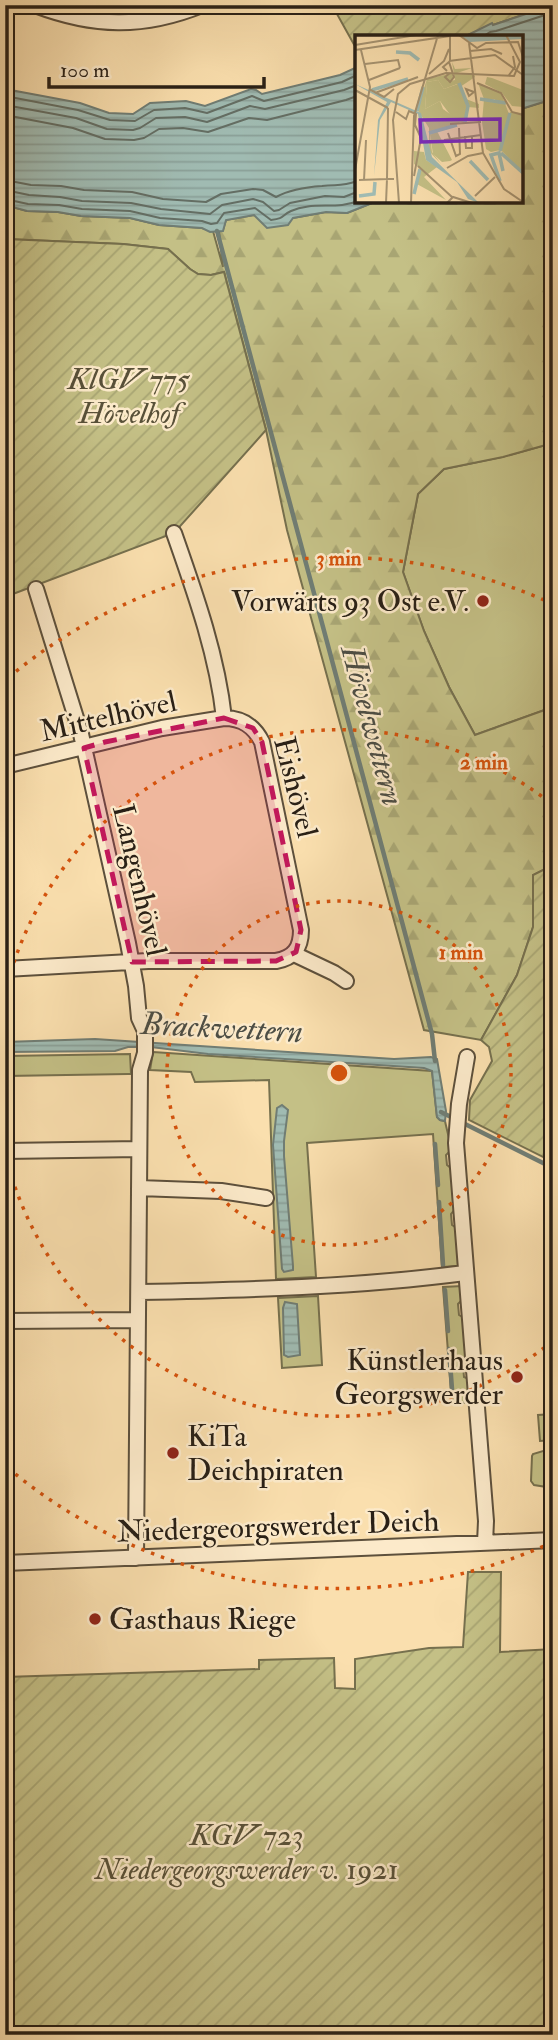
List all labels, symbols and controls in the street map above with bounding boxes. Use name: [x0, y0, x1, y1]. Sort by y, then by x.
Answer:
inset map: [355, 35, 523, 203]
scale bar: [49, 46, 264, 90]
text: 100 m: [60, 57, 110, 84]
park label: KlGV 775 Hövelhof: [66, 361, 190, 432]
text: 3 min: [316, 545, 362, 572]
place label: Vorwärts 93 Ost e.V.: [231, 583, 469, 620]
marker: Vorwärts 93 Ost e.V.: [475, 593, 491, 609]
water label: Hövelwettern: [331, 639, 413, 810]
street label: Mittelhövel: [36, 683, 180, 750]
street label: Eishövel: [265, 733, 326, 842]
text: 2 min: [460, 749, 508, 776]
street label: Langenhövel: [104, 800, 175, 960]
text: 1 min: [439, 939, 483, 966]
water label: Brackwettern: [138, 1004, 304, 1052]
centre of rings: [327, 1061, 351, 1085]
place label: Künstlerhaus Georgswerder: [334, 1342, 503, 1413]
marker: Künstlerhaus Georgswerder: [509, 1369, 525, 1385]
place label: KiTa Deichpiraten: [187, 1418, 344, 1489]
marker: KiTa Deichpiraten: [165, 1445, 181, 1461]
street label: Niedergeorgswerder Deich: [116, 1502, 440, 1551]
place label: Gasthaus Riege: [109, 1601, 296, 1638]
marker: Gasthaus Riege: [87, 1611, 103, 1627]
park label: KGV 723 Niedergeorgswerder v. 1921: [93, 1817, 399, 1888]

